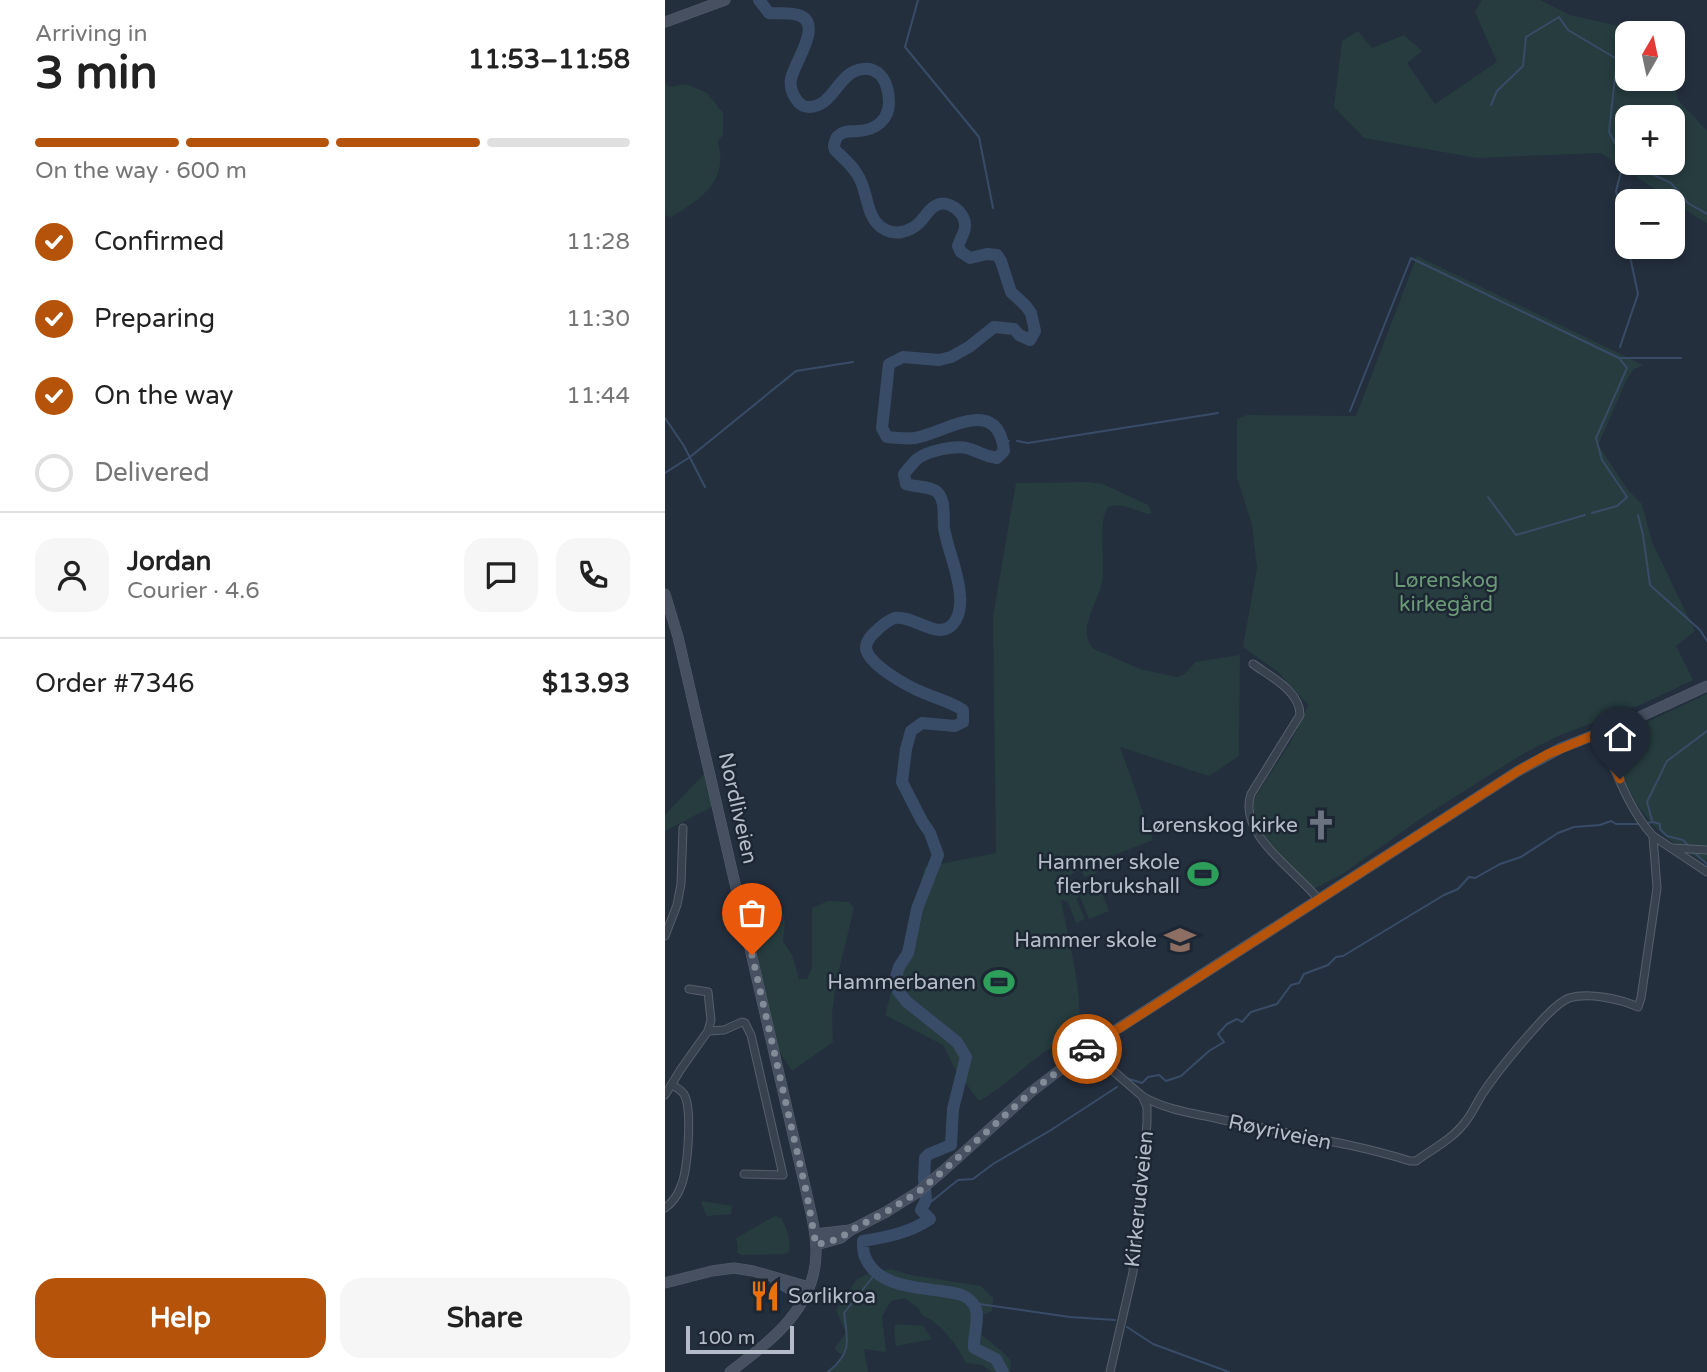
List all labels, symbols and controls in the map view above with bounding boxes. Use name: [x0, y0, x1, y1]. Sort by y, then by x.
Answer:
text: Arriving in: [35, 20, 148, 48]
north arrow: [1615, 21, 1685, 91]
map controls: [1615, 21, 1685, 259]
text: 11:53–11:58: [468, 44, 630, 75]
text: 3 min: [35, 46, 158, 101]
button: +: [1615, 105, 1685, 175]
text: On the way · 600 m: [35, 157, 247, 185]
button: −: [1615, 189, 1685, 259]
icon: check: [35, 223, 73, 261]
text: Confirmed: [94, 226, 224, 257]
text: 11:28: [566, 228, 630, 256]
icon: check: [35, 300, 73, 338]
text: Preparing: [94, 303, 215, 334]
text: 11:30: [566, 305, 630, 333]
icon: check: [35, 377, 73, 415]
text: On the way: [94, 380, 234, 411]
text: 11:44: [566, 382, 630, 410]
text: Delivered: [94, 457, 210, 488]
button: person: [35, 538, 109, 612]
button: chat: [464, 538, 538, 612]
button: phone: [556, 538, 630, 612]
text: Jordan: [127, 546, 211, 577]
park label: Lørenskog kirkegård: [1394, 568, 1498, 617]
text: Courier · 4.6: [127, 577, 260, 605]
text: Order #7346: [35, 668, 195, 699]
text: $13.93: [542, 668, 630, 699]
pin: [1590, 707, 1650, 779]
icon: home: [1601, 718, 1639, 756]
street label: Nordliveien: [713, 750, 762, 866]
church icon: Lørenskog kirke: [1304, 808, 1338, 842]
place label: Lørenskog kirke: [1140, 813, 1298, 838]
place label: Hammer skole flerbrukshall: [1037, 850, 1180, 899]
sports icon: Hammer skole flerbrukshall: [1186, 857, 1220, 891]
pin: [722, 883, 782, 955]
icon: bag: [733, 894, 771, 932]
school or university icon: Hammer skole: [1163, 923, 1197, 957]
place label: Hammer skole: [1014, 928, 1157, 953]
sports icon: Hammerbanen: [982, 965, 1016, 999]
place label: Hammerbanen: [827, 970, 976, 995]
courier: [1052, 1014, 1122, 1084]
icon: car: [1068, 1030, 1106, 1068]
street label: Røyriveien: [1226, 1109, 1334, 1156]
street label: Kirkerudveien: [1120, 1129, 1159, 1269]
button: Help: [35, 1278, 326, 1358]
button: Share: [340, 1278, 630, 1358]
restaurant icon: Sørlikroa: [748, 1279, 782, 1313]
place label: Sørlikroa: [788, 1284, 876, 1309]
scale bar: [686, 1323, 795, 1355]
text: 100 m: [697, 1327, 755, 1349]

